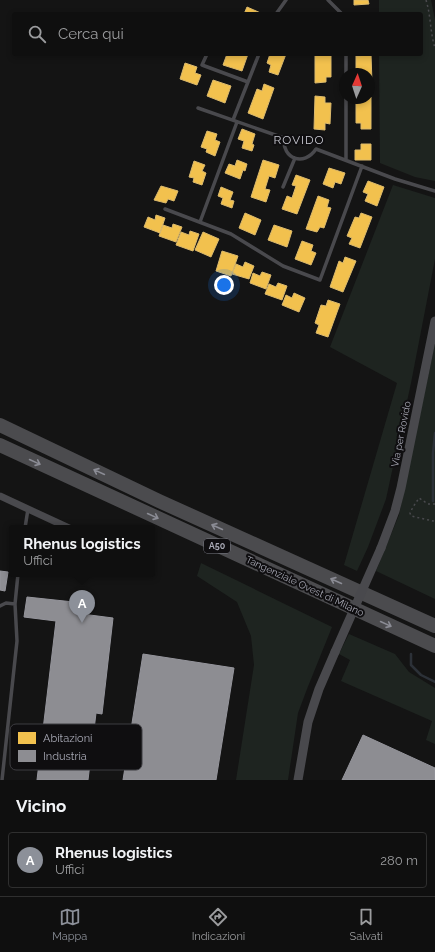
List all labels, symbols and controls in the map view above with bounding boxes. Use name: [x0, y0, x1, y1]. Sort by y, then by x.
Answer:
search box: [12, 12, 423, 56]
icon: search: [26, 23, 48, 45]
text: Cerca qui: [58, 25, 124, 43]
north arrow: [339, 68, 375, 104]
district label: ROVIDO: [273, 133, 325, 147]
your location: [214, 275, 234, 295]
street label: Via per Rovido: [389, 400, 413, 468]
one-way arrow: [29, 459, 41, 466]
one-way arrow: [94, 468, 106, 475]
one-way arrow: [147, 513, 159, 520]
one-way arrow: [212, 523, 224, 530]
popup: [9, 525, 155, 577]
text: Rhenus logistics: [23, 535, 141, 553]
road number: A50: [204, 539, 230, 553]
text: Uffici: [23, 553, 53, 568]
street label: Tangenziale Ovest di Milano: [244, 554, 366, 618]
one-way arrow: [330, 576, 342, 584]
pin: A: [69, 590, 95, 623]
one-way arrow: [379, 620, 391, 628]
legend: [10, 724, 142, 770]
text: Abitazioni: [43, 732, 92, 745]
text: Industria: [43, 750, 87, 763]
text: Vicino: [16, 796, 66, 816]
text: Rhenus logistics: [55, 844, 172, 862]
text: A: [26, 853, 34, 868]
text: 280 m: [380, 853, 418, 868]
text: Uffici: [55, 862, 84, 877]
tab: Mappa: [52, 906, 87, 943]
tab: Indicazioni: [192, 906, 245, 943]
tab: Salvati: [350, 906, 383, 943]

